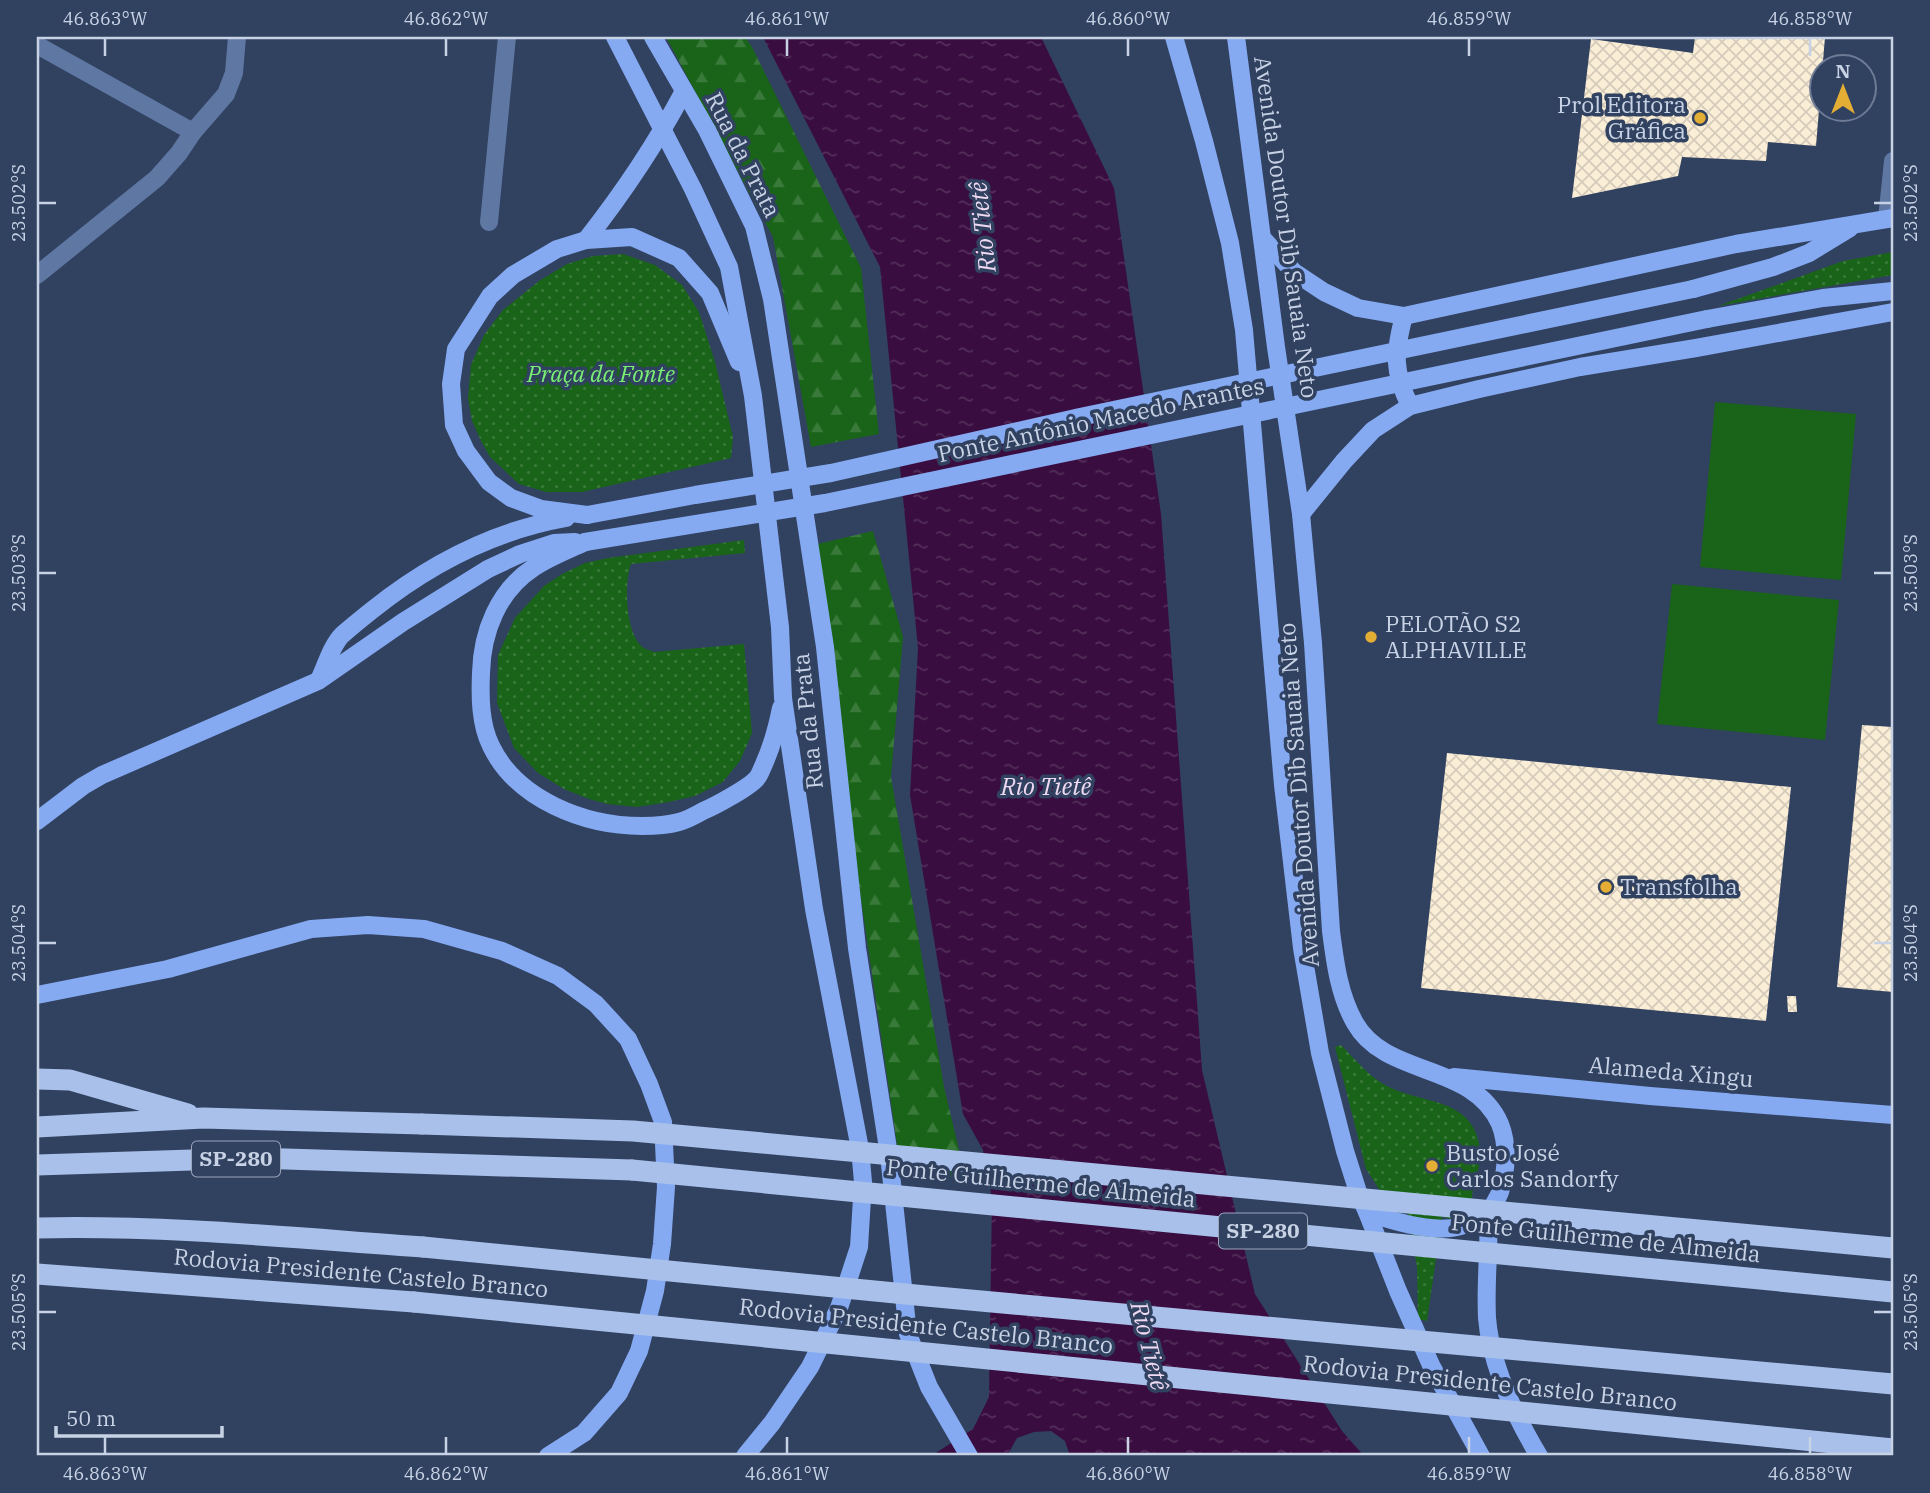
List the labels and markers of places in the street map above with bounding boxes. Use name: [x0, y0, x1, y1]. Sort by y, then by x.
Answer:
place label: Prol Editora Gráfica: [1557, 89, 1686, 145]
marker: Prol Editora Gráfica: [1692, 110, 1708, 126]
place label: PELOTÃO S2 ALPHAVILLE: [1385, 608, 1527, 664]
marker: PELOTÃO S2 ALPHAVILLE: [1363, 629, 1379, 645]
place label: Transfolha: [1620, 871, 1738, 901]
marker: Transfolha: [1598, 879, 1614, 895]
place label: Busto José Carlos Sandorfy: [1446, 1137, 1619, 1193]
marker: Busto José Carlos Sandorfy: [1424, 1158, 1440, 1174]

